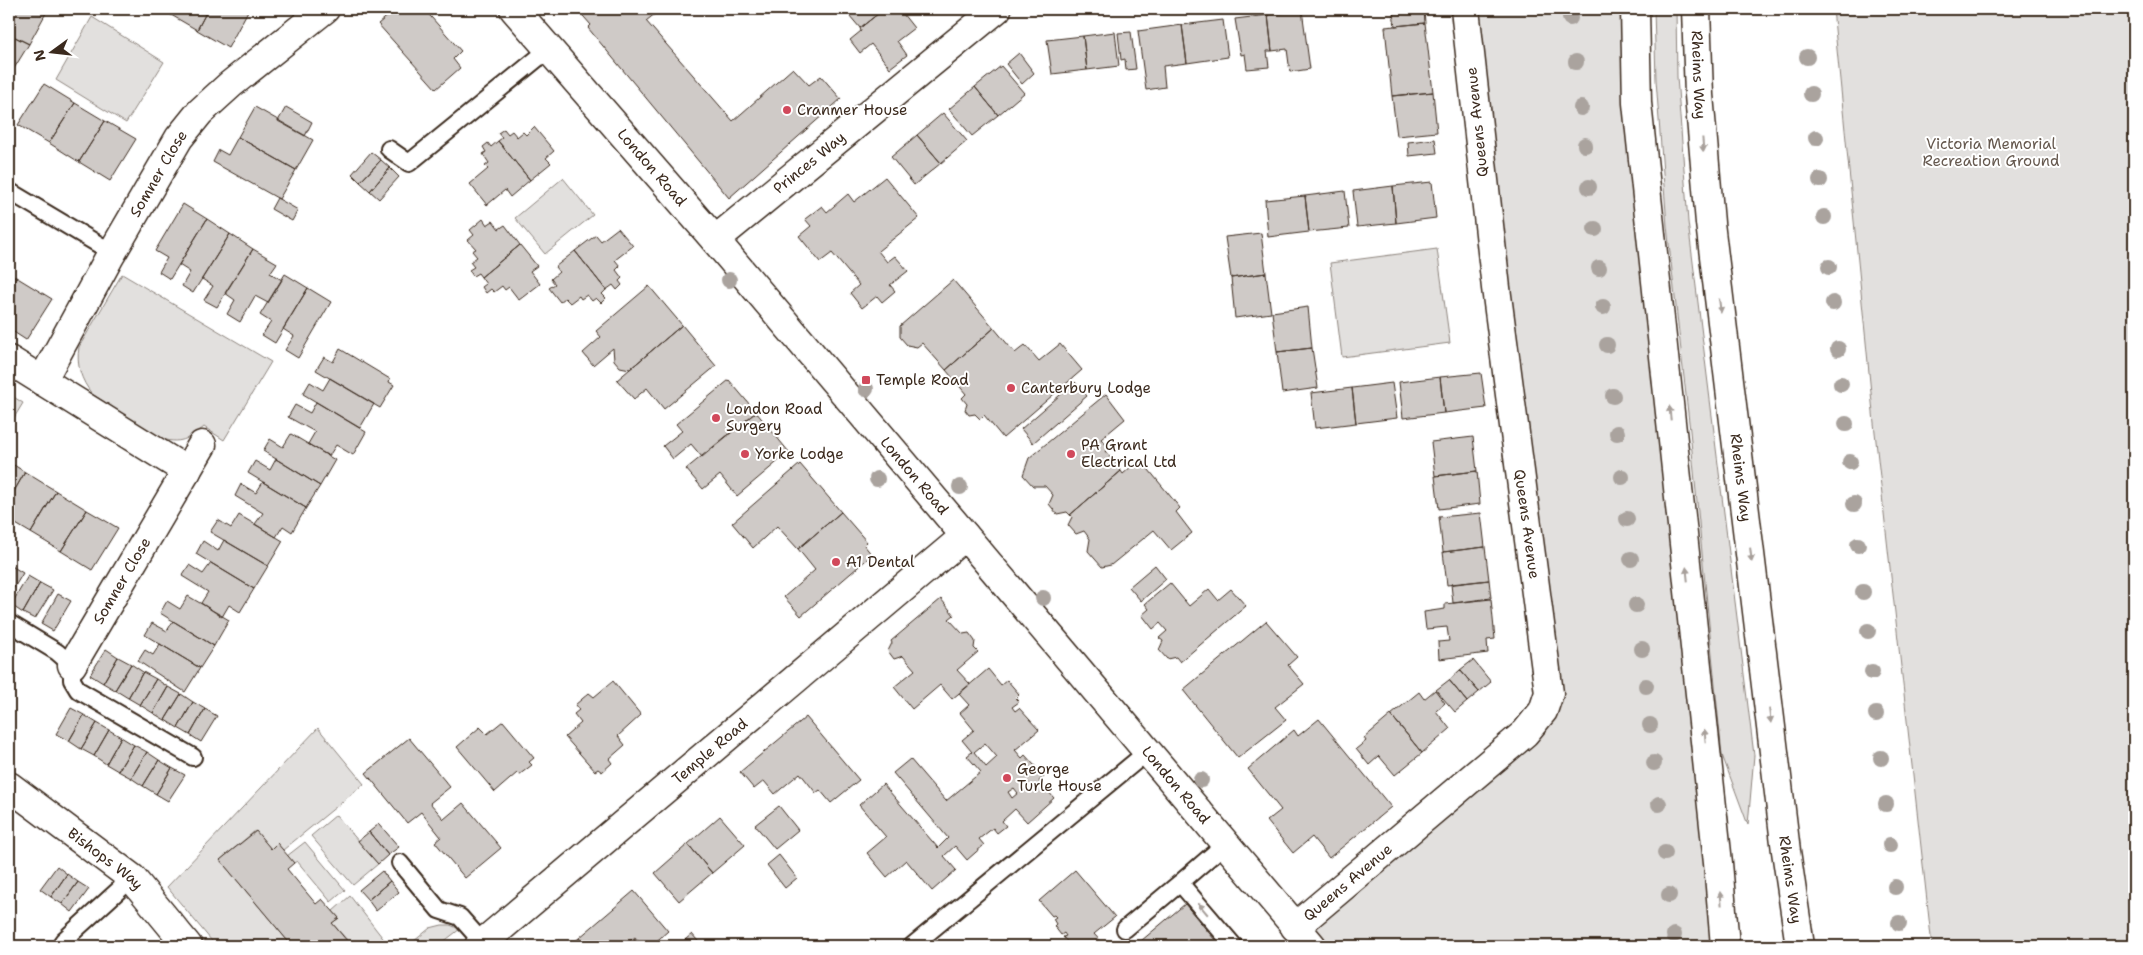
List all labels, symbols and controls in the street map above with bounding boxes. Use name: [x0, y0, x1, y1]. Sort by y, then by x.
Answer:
north arrow: [28, 28, 78, 78]
street label: Rheims Way: [1687, 30, 1711, 120]
text: N: [29, 48, 50, 63]
street label: Queens Avenue: [1461, 66, 1493, 178]
place label: Cranmer House: [797, 100, 908, 120]
marker: Cranmer House: [781, 104, 793, 116]
street label: London Road: [613, 124, 691, 211]
street label: Somner Close: [125, 126, 192, 221]
street label: Princes Way: [769, 127, 850, 198]
park label: Victoria Memorial Recreation Ground: [1923, 134, 2060, 171]
one-way arrow: [1700, 137, 1708, 153]
one-way arrow: [1716, 299, 1724, 315]
place label: Temple Road: [876, 370, 969, 390]
marker: Temple Road: [860, 374, 872, 386]
place label: Canterbury Lodge: [1021, 378, 1151, 398]
marker: Canterbury Lodge: [1005, 382, 1017, 394]
place label: London Road Surgery: [726, 399, 823, 436]
one-way arrow: [1665, 405, 1673, 421]
marker: London Road Surgery: [710, 412, 722, 424]
street label: London Road: [876, 432, 953, 519]
street label: Rheims Way: [1726, 432, 1756, 523]
place label: PA Grant Electrical Ltd: [1081, 435, 1177, 472]
place label: Yorke Lodge: [755, 444, 844, 464]
marker: Yorke Lodge: [739, 448, 751, 460]
marker: PA Grant Electrical Ltd: [1065, 448, 1077, 460]
street label: Queens Avenue: [1509, 468, 1545, 580]
street label: Somner Close: [88, 533, 155, 628]
one-way arrow: [1747, 547, 1755, 563]
place label: A1 Dental: [846, 552, 915, 572]
marker: A1 Dental: [830, 556, 842, 568]
one-way arrow: [1683, 566, 1691, 582]
one-way arrow: [1766, 708, 1774, 724]
street label: Temple Road: [668, 713, 752, 789]
one-way arrow: [1701, 728, 1709, 744]
street label: London Road: [1137, 742, 1215, 829]
place label: George Turle House: [1017, 759, 1102, 796]
marker: George Turle House: [1001, 772, 1013, 784]
street label: Bishops Way: [64, 823, 148, 894]
street label: Rheims Way: [1774, 834, 1807, 925]
street label: Queens Avenue: [1299, 839, 1397, 926]
one-way arrow: [1717, 889, 1725, 905]
one-way arrow: [1197, 903, 1208, 916]

